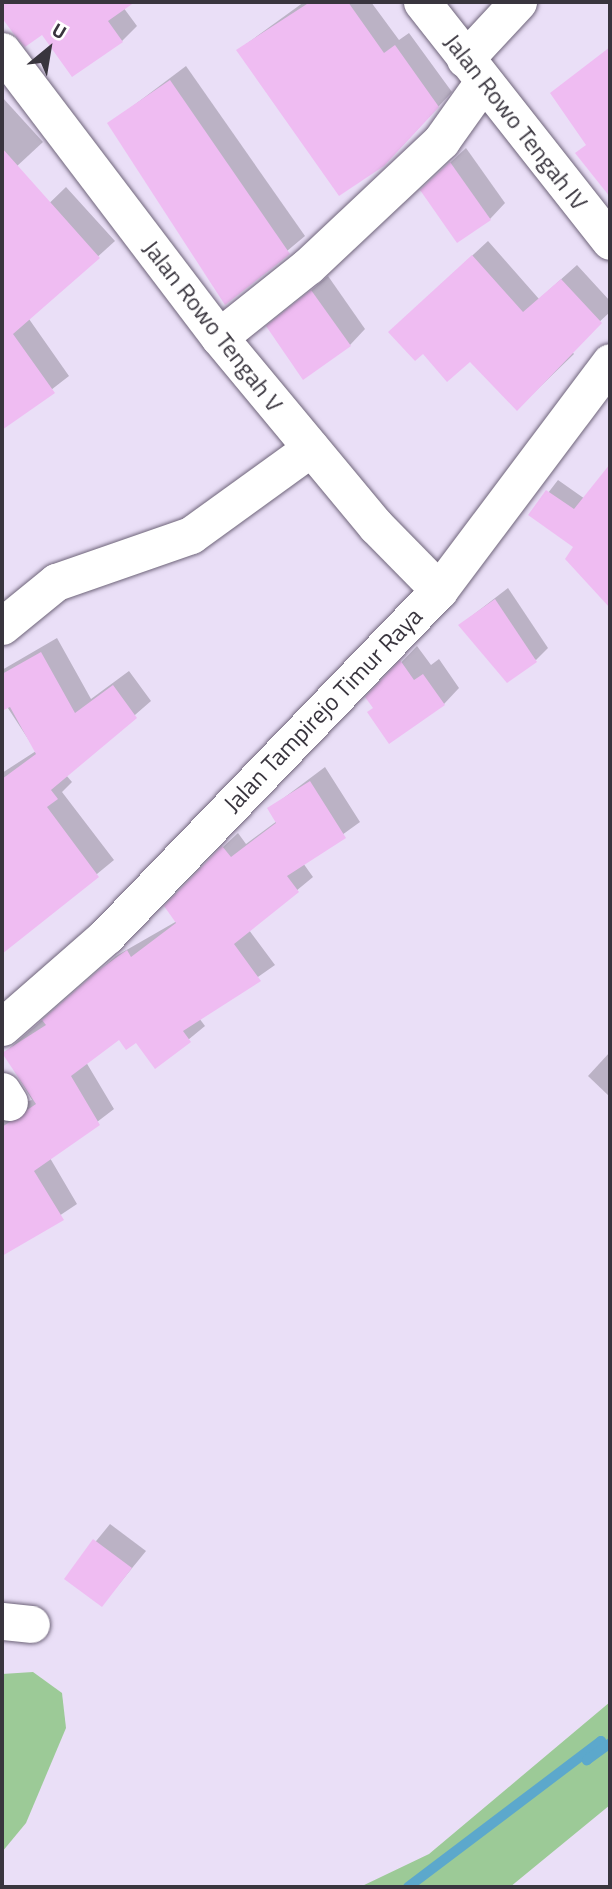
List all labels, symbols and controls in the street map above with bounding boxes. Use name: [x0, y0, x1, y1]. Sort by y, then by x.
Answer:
north arrow: [14, 14, 84, 84]
text: U: [47, 15, 72, 46]
street label: Jalan Rowo Tengah IV: [438, 28, 594, 216]
street label: Jalan Rowo Tengah V: [137, 234, 289, 418]
street label: Jalan Tampirejo Timur Raya: [218, 602, 428, 818]

